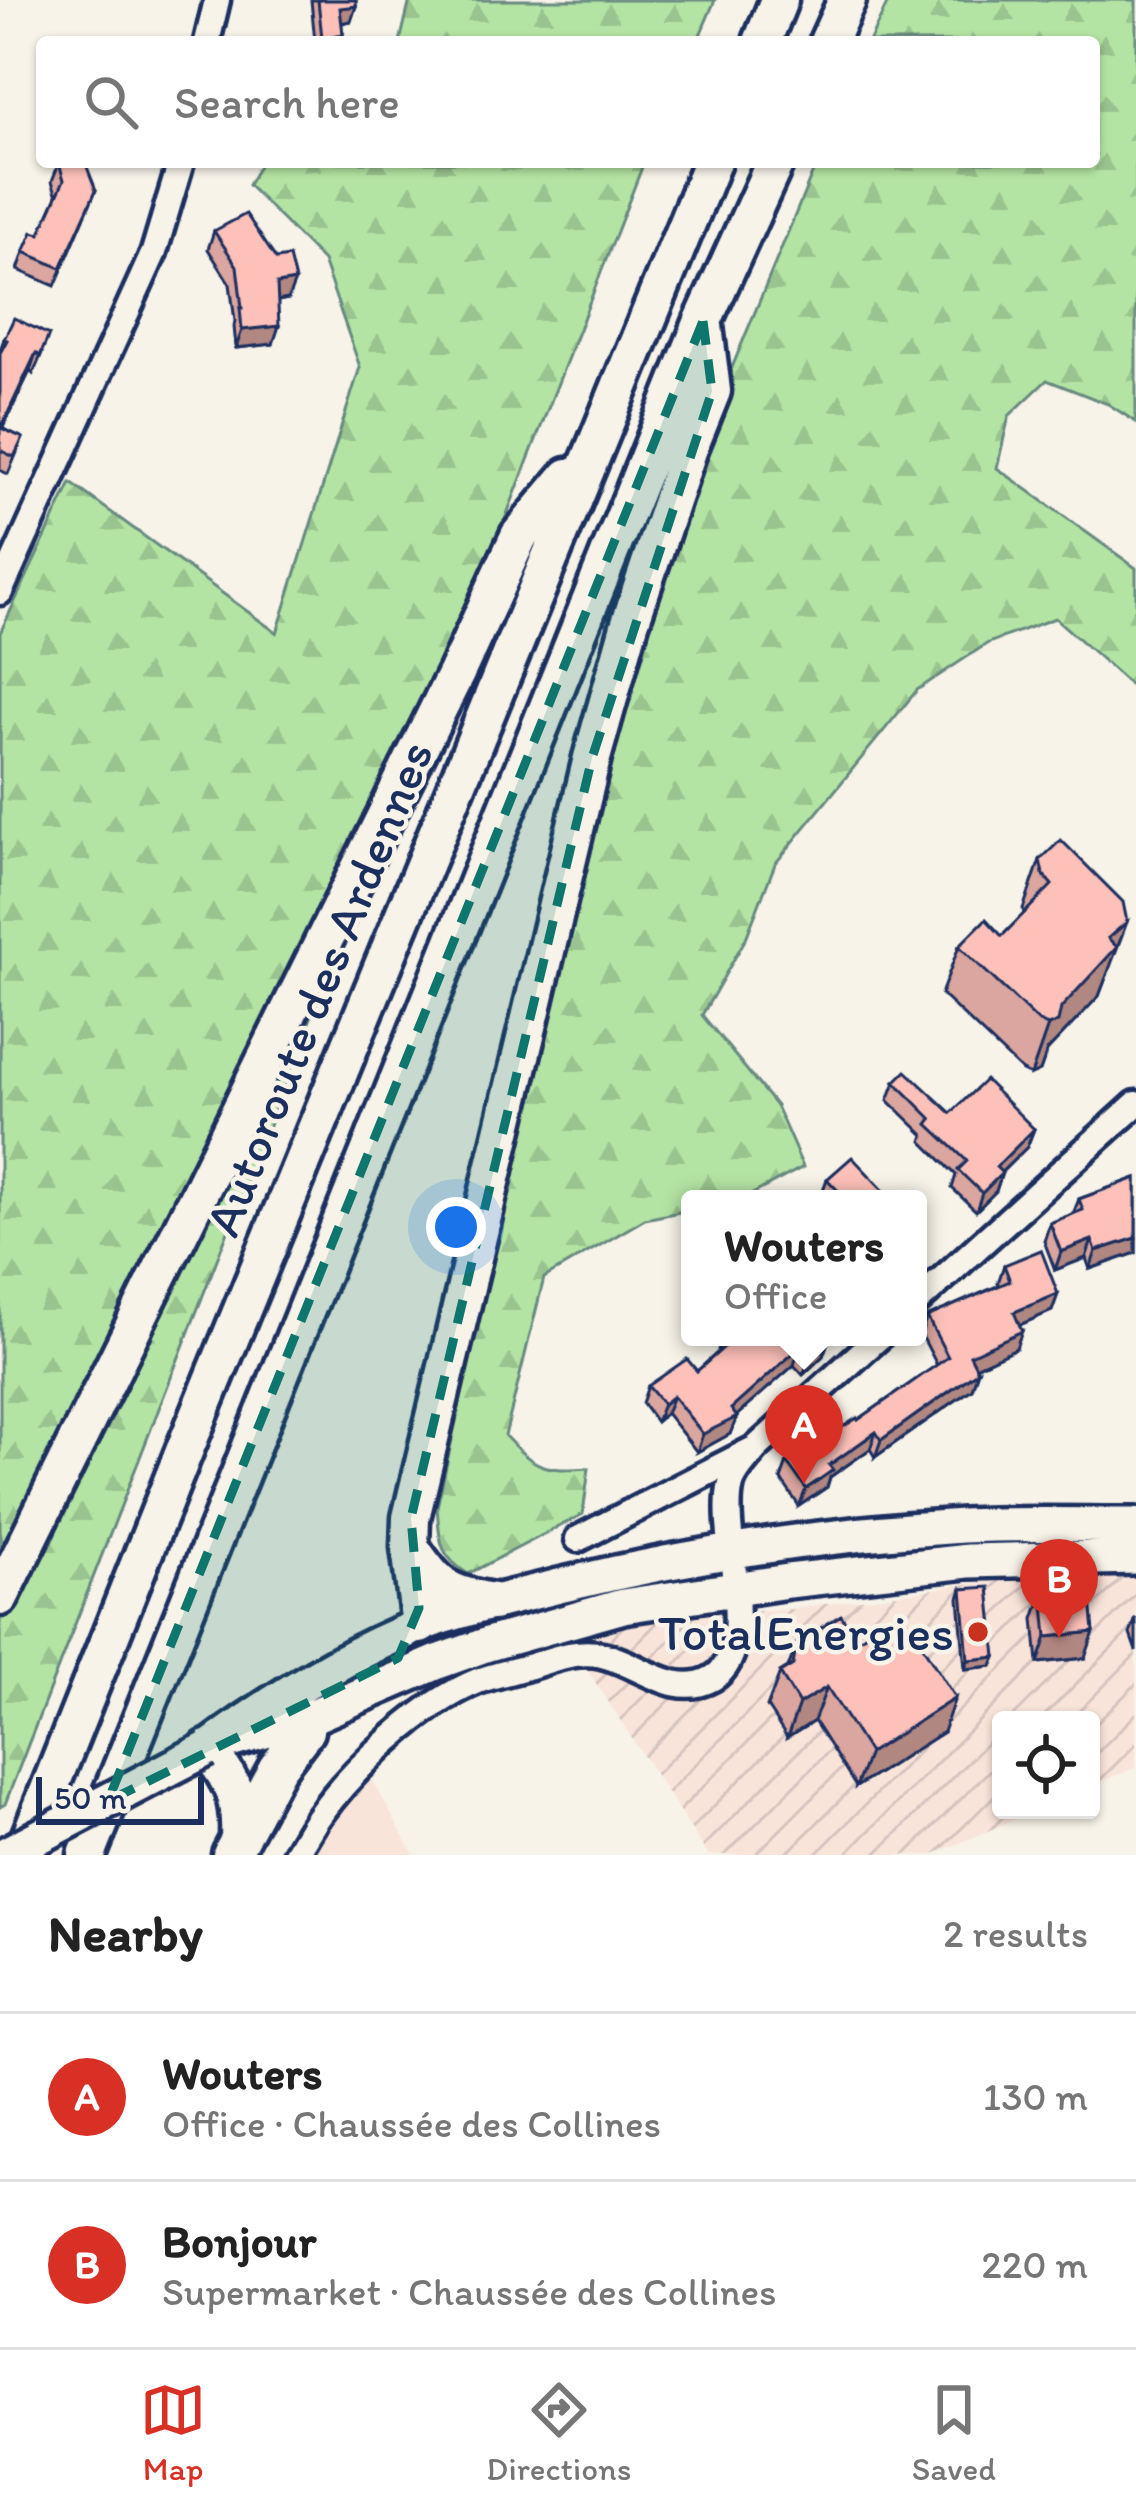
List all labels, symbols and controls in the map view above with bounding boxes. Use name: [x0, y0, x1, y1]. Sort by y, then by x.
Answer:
search box: [36, 36, 1100, 168]
icon: search: [78, 69, 144, 135]
text: Search here: [174, 75, 400, 129]
street label: Autoroute des Ardennes: [191, 732, 446, 1245]
popup: [681, 1190, 927, 1346]
your location: [426, 1197, 486, 1257]
text: Wouters: [724, 1218, 884, 1272]
text: Office: [724, 1272, 827, 1319]
pin: A: [765, 1385, 843, 1484]
pin: B: [1020, 1539, 1098, 1638]
place label: TotalEnergies: [658, 1602, 954, 1663]
marker: TotalEnergies: [965, 1619, 991, 1645]
map controls: [992, 1711, 1100, 1819]
button: locate: [992, 1711, 1100, 1819]
scale bar: [36, 1771, 204, 1824]
text: 50 m: [54, 1778, 127, 1817]
text: Nearby: [48, 1903, 203, 1964]
text: 2 results: [943, 1910, 1088, 1957]
text: Wouters: [162, 2046, 322, 2100]
text: A: [75, 2073, 99, 2120]
text: 130 m: [983, 2073, 1088, 2120]
text: Office · Chaussée des Collines: [162, 2100, 661, 2147]
text: Bonjour: [162, 2214, 316, 2268]
text: B: [74, 2241, 100, 2288]
text: 220 m: [981, 2241, 1088, 2288]
text: Supermarket · Chaussée des Collines: [162, 2268, 777, 2315]
tab: Map: [140, 2377, 206, 2488]
tab: Directions: [486, 2377, 631, 2488]
tab: Saved: [912, 2377, 996, 2488]

